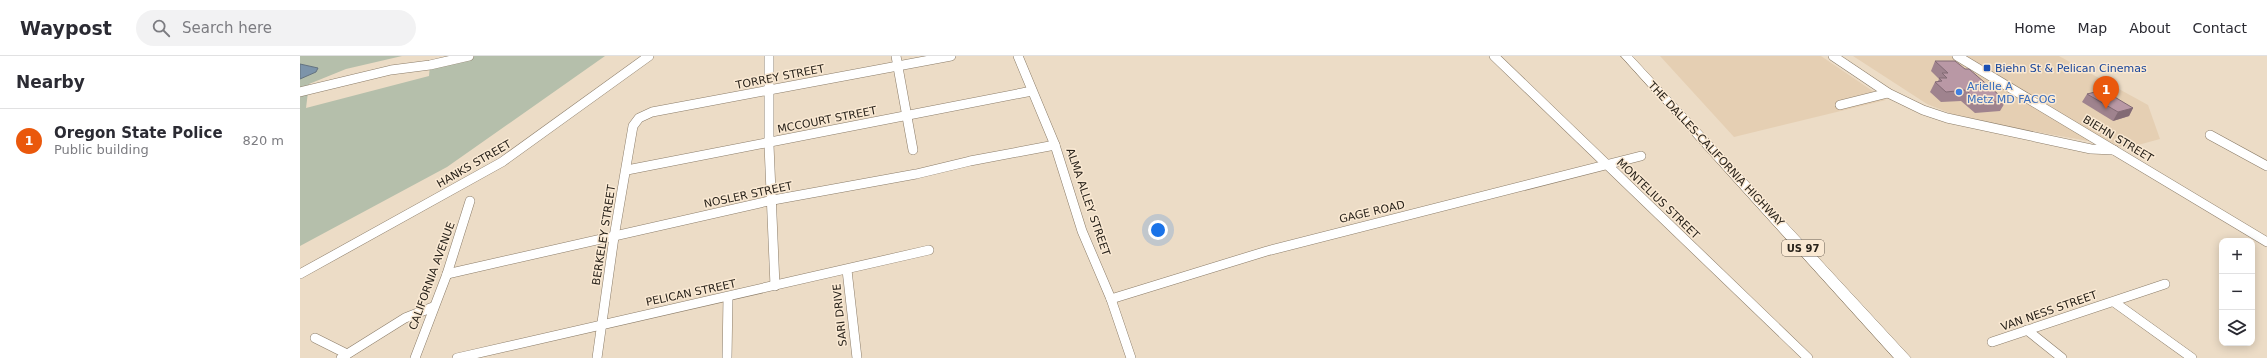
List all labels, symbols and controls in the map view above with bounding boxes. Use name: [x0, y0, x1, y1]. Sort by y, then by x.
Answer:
search box: [136, 10, 416, 46]
text: Waypost: [20, 17, 112, 39]
icon: search: [150, 17, 172, 39]
text: Search here: [182, 19, 272, 37]
text: Home: [2014, 20, 2056, 36]
text: Map: [2078, 20, 2107, 36]
text: About: [2129, 20, 2171, 36]
text: Contact: [2193, 20, 2247, 36]
street label: TORREY STREET: [734, 62, 826, 92]
place label: Biehn St & Pelican Cinemas: [1995, 62, 2147, 75]
marker: Biehn St & Pelican Cinemas: [1982, 63, 1992, 73]
text: Nearby: [16, 72, 85, 92]
pin: 1: [2093, 76, 2119, 109]
street label: THE DALLES-CALIFORNIA HIGHWAY: [1645, 78, 1787, 229]
place label: Arielle A Metz MD FACOG: [1967, 80, 2056, 106]
marker: Arielle A Metz MD FACOG: [1954, 87, 1964, 97]
street label: MCCOURT STREET: [776, 104, 878, 136]
street label: BIEHN STREET: [2080, 113, 2156, 165]
text: Oregon State Police: [54, 124, 223, 142]
text: 1: [24, 133, 34, 148]
text: 820 m: [242, 133, 284, 148]
street label: HANKS STREET: [435, 137, 514, 191]
text: Public building: [54, 142, 149, 157]
street label: ALMA ALLEY STREET: [1063, 146, 1113, 258]
street label: MONTELIUS STREET: [1614, 156, 1702, 242]
street label: NOSLER STREET: [703, 179, 794, 211]
street label: BERKELEY STREET: [590, 184, 618, 286]
street label: GAGE ROAD: [1338, 198, 1406, 226]
street label: CALIFORNIA AVENUE: [406, 220, 458, 332]
your location: [1148, 220, 1168, 240]
map controls: [2219, 238, 2255, 346]
button: +: [2219, 238, 2255, 274]
road number: US 97: [1782, 240, 1824, 256]
button: −: [2219, 274, 2255, 310]
street label: PELICAN STREET: [645, 277, 738, 309]
street label: SARI DRIVE: [830, 283, 850, 347]
street label: VAN NESS STREET: [1999, 288, 2099, 334]
button: layers: [2219, 310, 2255, 346]

